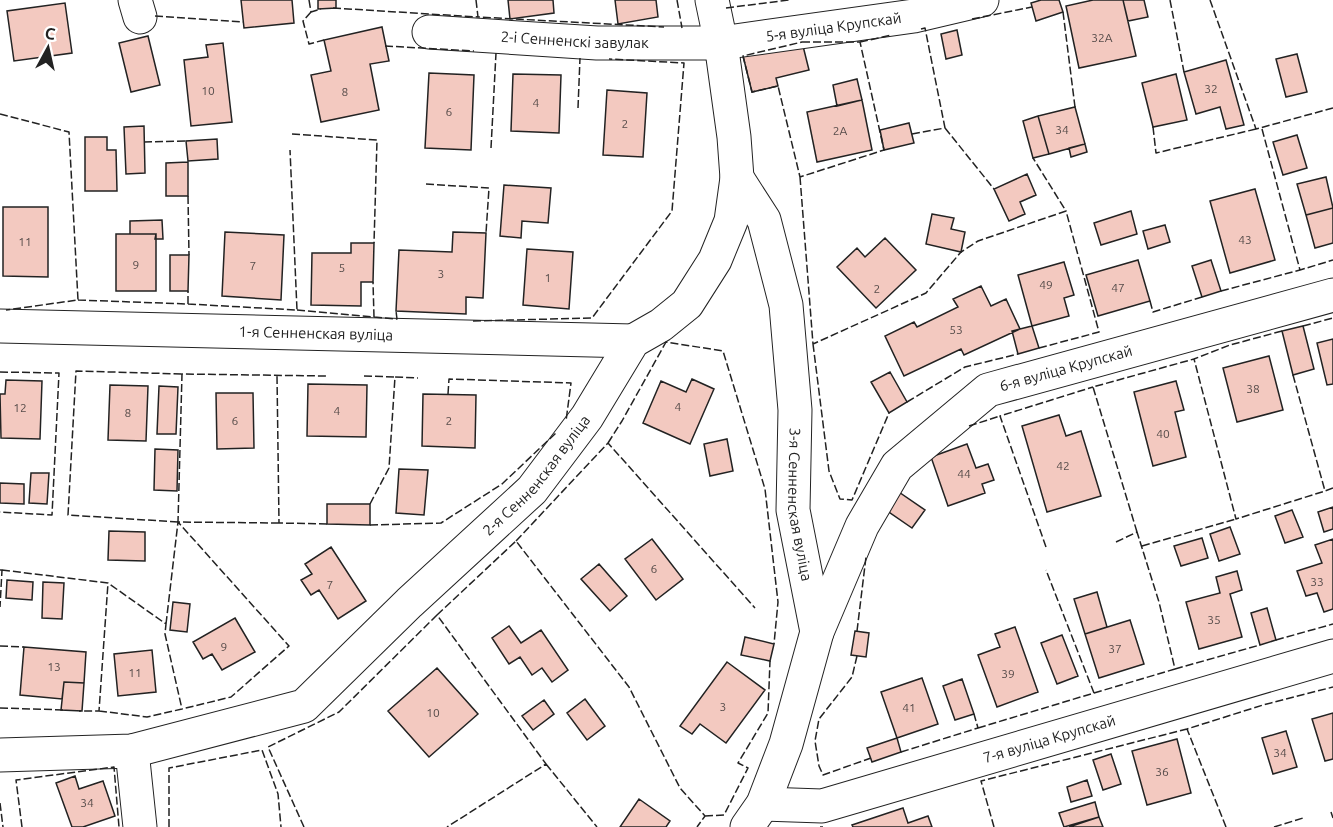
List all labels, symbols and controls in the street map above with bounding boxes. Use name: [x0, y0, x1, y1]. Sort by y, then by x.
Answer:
street label: 5-я вуліца Крупскай: [764, 9, 902, 45]
north arrow: [18, 18, 78, 78]
text: С: [44, 24, 56, 43]
street label: 2-і Сенненскі завулак: [500, 28, 649, 51]
house number: 32А: [1091, 31, 1113, 44]
house number: 32: [1204, 82, 1218, 95]
house number: 10: [201, 84, 215, 97]
house number: 8: [342, 85, 349, 98]
house number: 4: [533, 96, 540, 109]
house number: 6: [446, 105, 453, 118]
house number: 2: [622, 117, 628, 130]
house number: 34: [1055, 123, 1069, 136]
house number: 2А: [833, 124, 847, 137]
house number: 43: [1238, 233, 1252, 246]
house number: 11: [18, 235, 32, 248]
house number: 9: [133, 258, 139, 271]
house number: 7: [250, 259, 256, 272]
house number: 5: [339, 261, 345, 274]
house number: 3: [438, 267, 444, 280]
house number: 1: [545, 271, 551, 284]
house number: 49: [1039, 278, 1053, 291]
house number: 47: [1111, 281, 1125, 294]
house number: 2: [874, 282, 880, 295]
street label: 1-я Сенненская вуліца: [239, 323, 393, 343]
house number: 53: [949, 323, 963, 336]
street label: 6-я вуліца Крупскай: [997, 342, 1134, 394]
house number: 38: [1246, 382, 1260, 395]
house number: 4: [675, 400, 682, 413]
house number: 12: [13, 401, 27, 414]
house number: 4: [334, 404, 341, 417]
house number: 8: [125, 406, 132, 419]
street label: 2-я Сенненская вуліца: [479, 412, 593, 539]
house number: 6: [232, 414, 239, 427]
house number: 2: [446, 414, 452, 427]
street label: 3-я Сенненская вуліца: [785, 427, 816, 582]
house number: 40: [1156, 427, 1170, 440]
house number: 42: [1056, 459, 1070, 472]
house number: 44: [957, 467, 971, 480]
house number: 6: [651, 562, 658, 575]
house number: 33: [1310, 575, 1324, 588]
house number: 7: [327, 578, 333, 591]
house number: 35: [1207, 613, 1221, 626]
house number: 9: [221, 640, 227, 653]
house number: 37: [1108, 642, 1122, 655]
house number: 13: [47, 660, 61, 673]
house number: 11: [128, 666, 142, 679]
house number: 39: [1001, 667, 1015, 680]
house number: 3: [720, 700, 726, 713]
house number: 41: [902, 701, 916, 714]
house number: 10: [426, 706, 440, 719]
street label: 7-я вуліца Крупскай: [981, 711, 1117, 766]
house number: 34: [1273, 746, 1287, 759]
house number: 36: [1155, 765, 1169, 778]
house number: 34: [80, 796, 94, 809]

